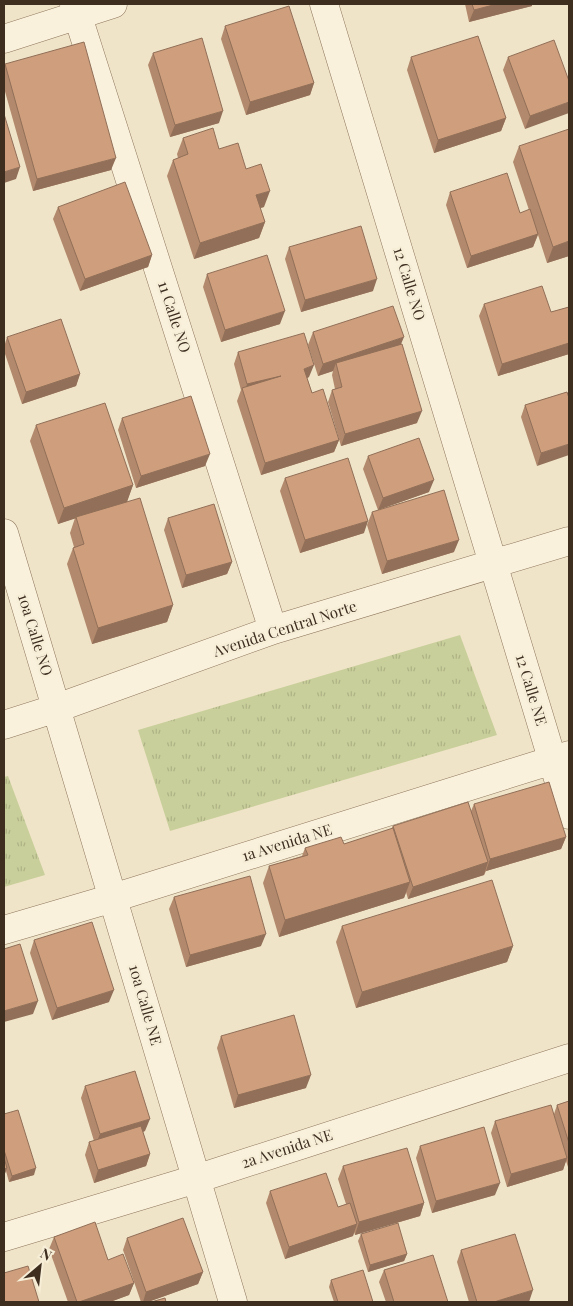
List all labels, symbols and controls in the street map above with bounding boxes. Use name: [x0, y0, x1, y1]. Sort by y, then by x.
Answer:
street label: 12 Calle NO: [389, 245, 431, 323]
street label: 11 Calle NO: [154, 278, 196, 355]
street label: 10a Calle NO: [14, 591, 58, 678]
street label: Avenida Central Norte: [209, 595, 359, 661]
street label: 12 Calle NE: [512, 652, 552, 728]
street label: 1a Avenida NE: [239, 819, 334, 865]
street label: 10a Calle NE: [125, 962, 167, 1047]
street label: 2a Avenida NE: [239, 1124, 335, 1172]
north arrow: [15, 1241, 65, 1291]
text: N: [37, 1243, 55, 1265]

